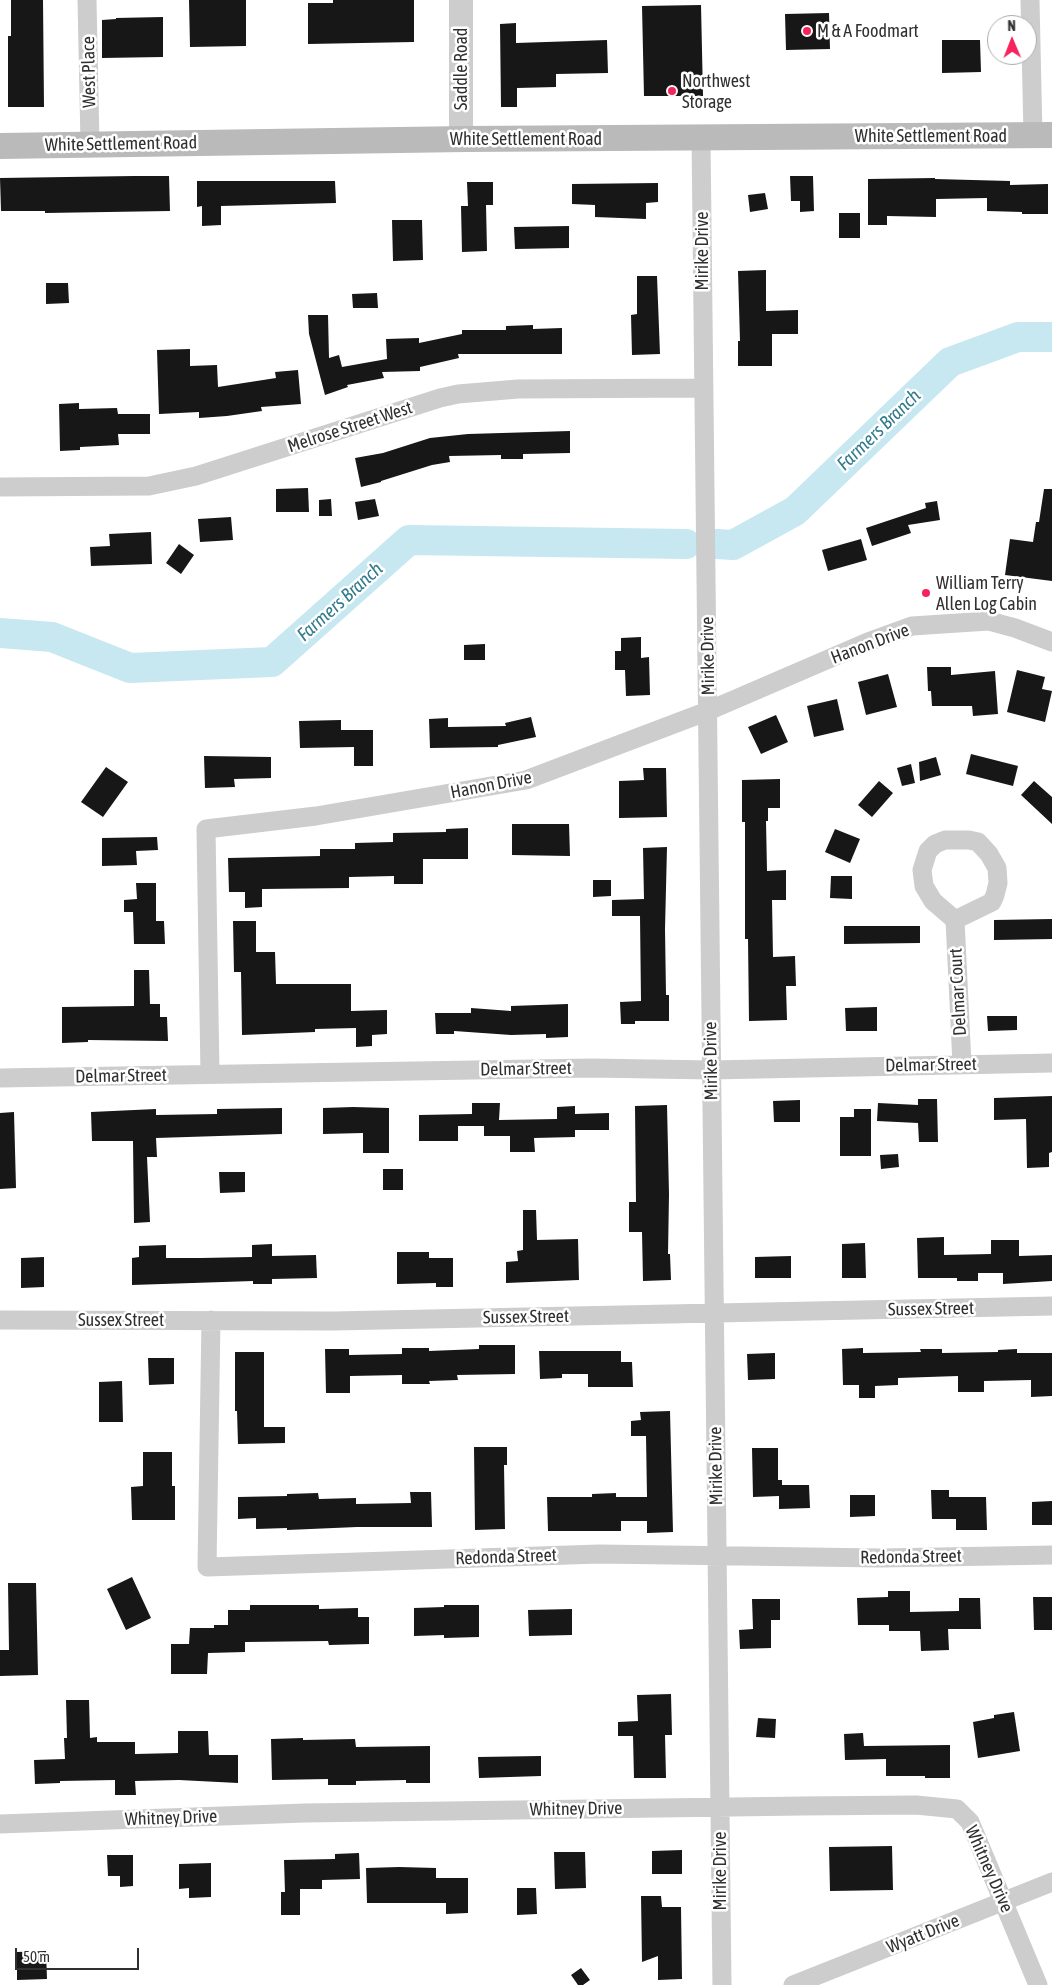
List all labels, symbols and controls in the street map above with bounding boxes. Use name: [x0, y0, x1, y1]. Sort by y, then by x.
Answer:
north arrow: [987, 15, 1037, 65]
text: N: [1007, 18, 1016, 34]
place label: M & A Foodmart: [817, 20, 919, 42]
marker: M & A Foodmart: [801, 25, 813, 37]
street label: Saddle Road: [450, 28, 472, 110]
street label: West Place: [78, 36, 100, 108]
place label: Northwest Storage: [682, 70, 750, 112]
marker: Northwest Storage: [666, 85, 678, 97]
street label: White Settlement Road: [855, 125, 1007, 147]
street label: White Settlement Road: [450, 128, 602, 150]
street label: White Settlement Road: [45, 132, 197, 156]
street label: Mirike Drive: [691, 212, 713, 290]
water label: Farmers Branch: [832, 385, 926, 475]
street label: Melrose Street West: [285, 397, 415, 457]
water label: Farmers Branch: [293, 558, 387, 646]
place label: William Terry Allen Log Cabin: [936, 572, 1037, 614]
marker: William Terry Allen Log Cabin: [920, 587, 932, 599]
street label: Mirike Drive: [697, 616, 719, 696]
street label: Hanon Drive: [828, 619, 912, 669]
street label: Hanon Drive: [449, 767, 533, 803]
street label: Delmar Court: [945, 948, 971, 1036]
street label: Mirike Drive: [700, 1021, 722, 1101]
street label: Delmar Street: [885, 1053, 977, 1077]
street label: Delmar Street: [480, 1057, 572, 1081]
street label: Delmar Street: [75, 1064, 167, 1088]
street label: Sussex Street: [888, 1297, 974, 1321]
street label: Sussex Street: [483, 1305, 569, 1329]
street label: Sussex Street: [78, 1309, 164, 1331]
street label: Mirike Drive: [705, 1426, 727, 1506]
street label: Redonda Street: [455, 1544, 557, 1570]
street label: Redonda Street: [860, 1545, 962, 1569]
street label: Whitney Drive: [529, 1797, 623, 1821]
street label: Whitney Drive: [124, 1806, 218, 1830]
street label: Whitney Drive: [960, 1822, 1018, 1916]
street label: Mirike Drive: [709, 1832, 731, 1910]
street label: Wyatt Drive: [884, 1910, 962, 1958]
scale bar: [18, 1938, 141, 1970]
text: 50 m: [23, 1948, 50, 1965]

